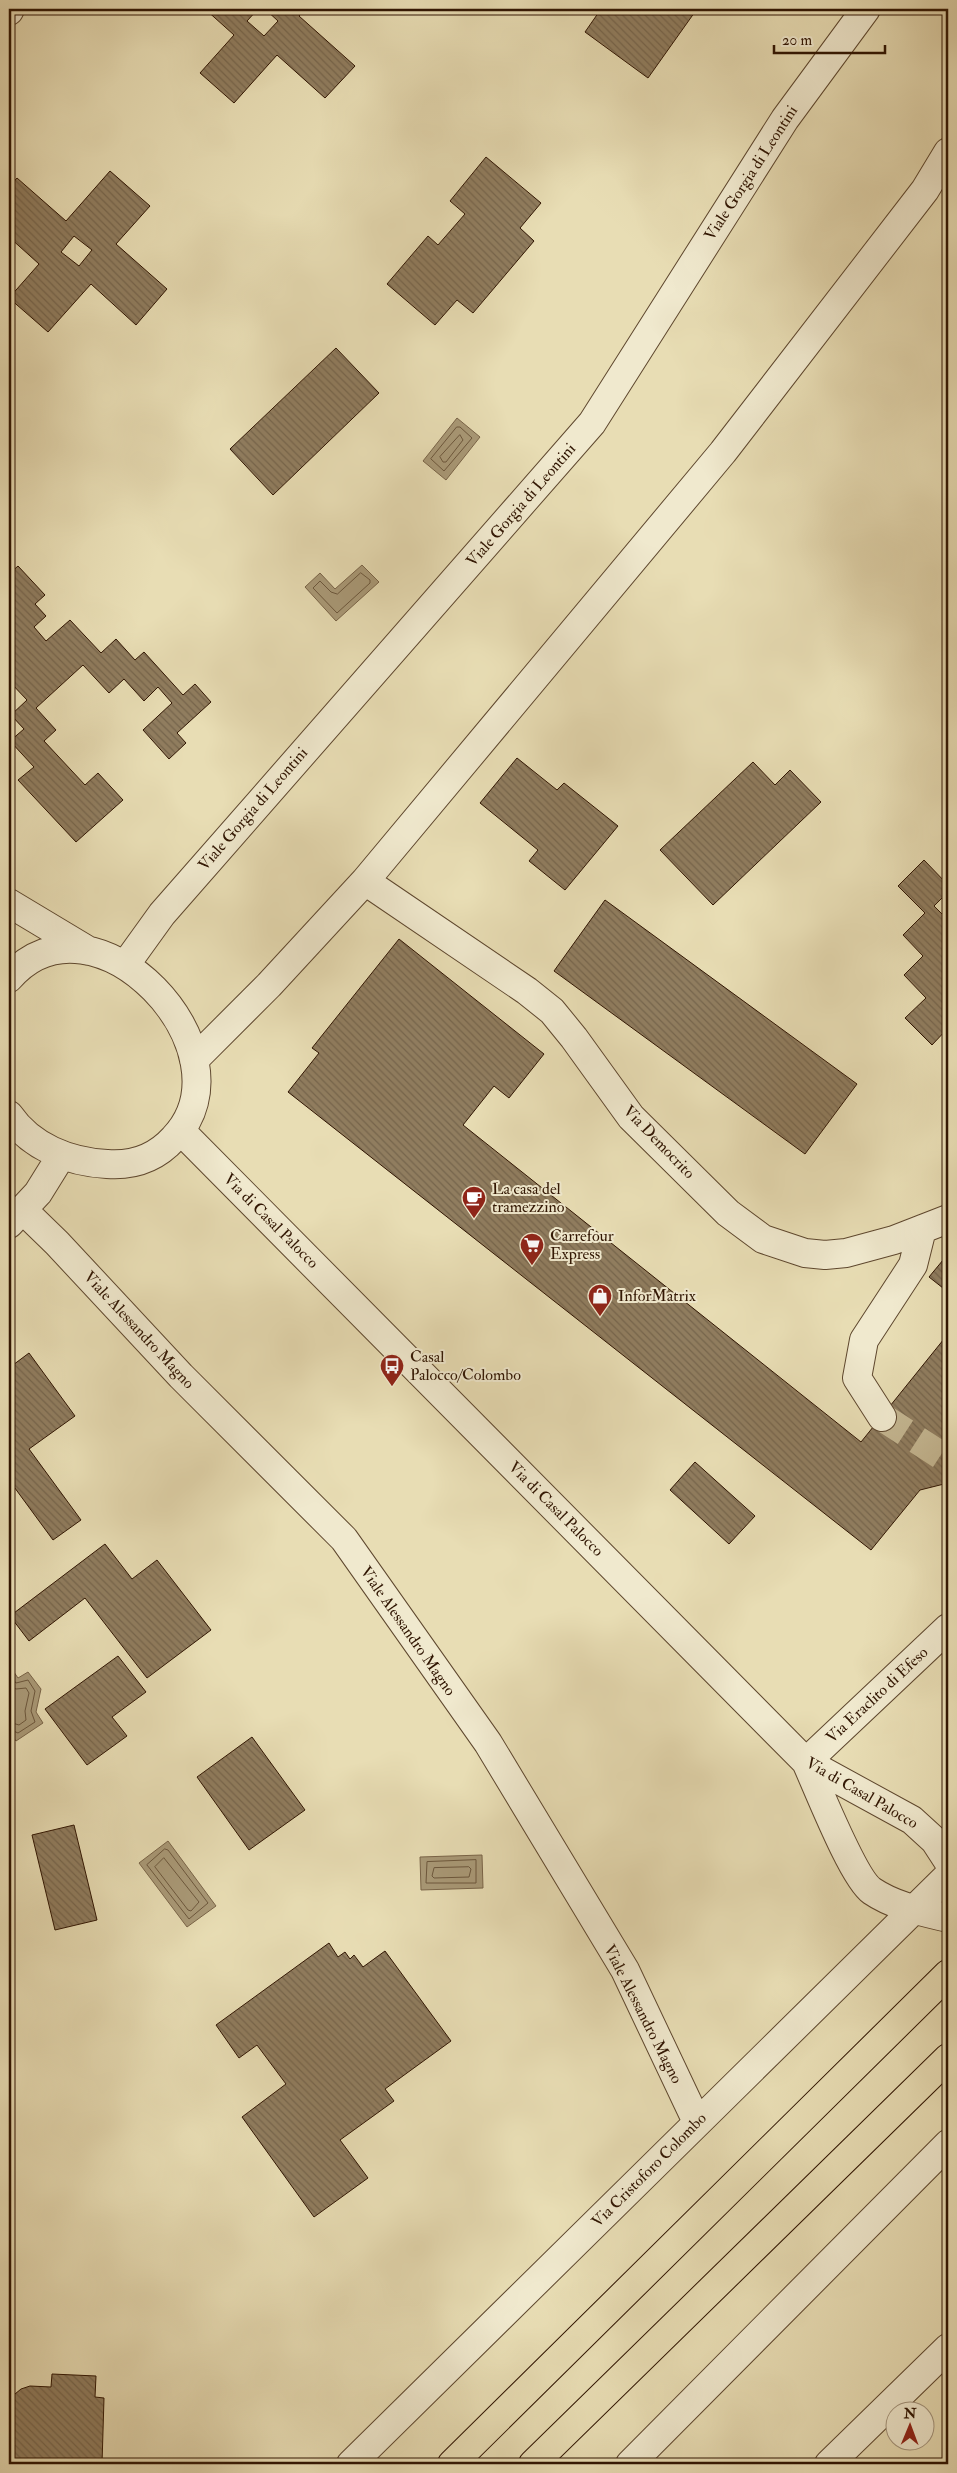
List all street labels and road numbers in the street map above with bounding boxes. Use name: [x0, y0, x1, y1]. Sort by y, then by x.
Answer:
street label: Viale Gorgia di Leontini: [700, 102, 802, 244]
street label: Viale Gorgia di Leontini: [462, 439, 580, 571]
street label: Viale Gorgia di Leontini: [194, 743, 312, 875]
street label: Via Democrito: [619, 1101, 699, 1183]
street label: Via di Casal Palocco: [219, 1169, 323, 1273]
street label: Viale Alessandro Magno: [79, 1267, 199, 1393]
street label: Via di Casal Palocco: [504, 1457, 608, 1561]
street label: Viale Alessandro Magno: [356, 1562, 460, 1700]
street label: Via Eraclito di Efeso: [822, 1642, 932, 1747]
street label: Via di Casal Palocco: [802, 1753, 922, 1833]
street label: Viale Alessandro Magno: [599, 1941, 687, 2087]
street label: Via Cristoforo Colombo: [587, 2108, 711, 2232]

